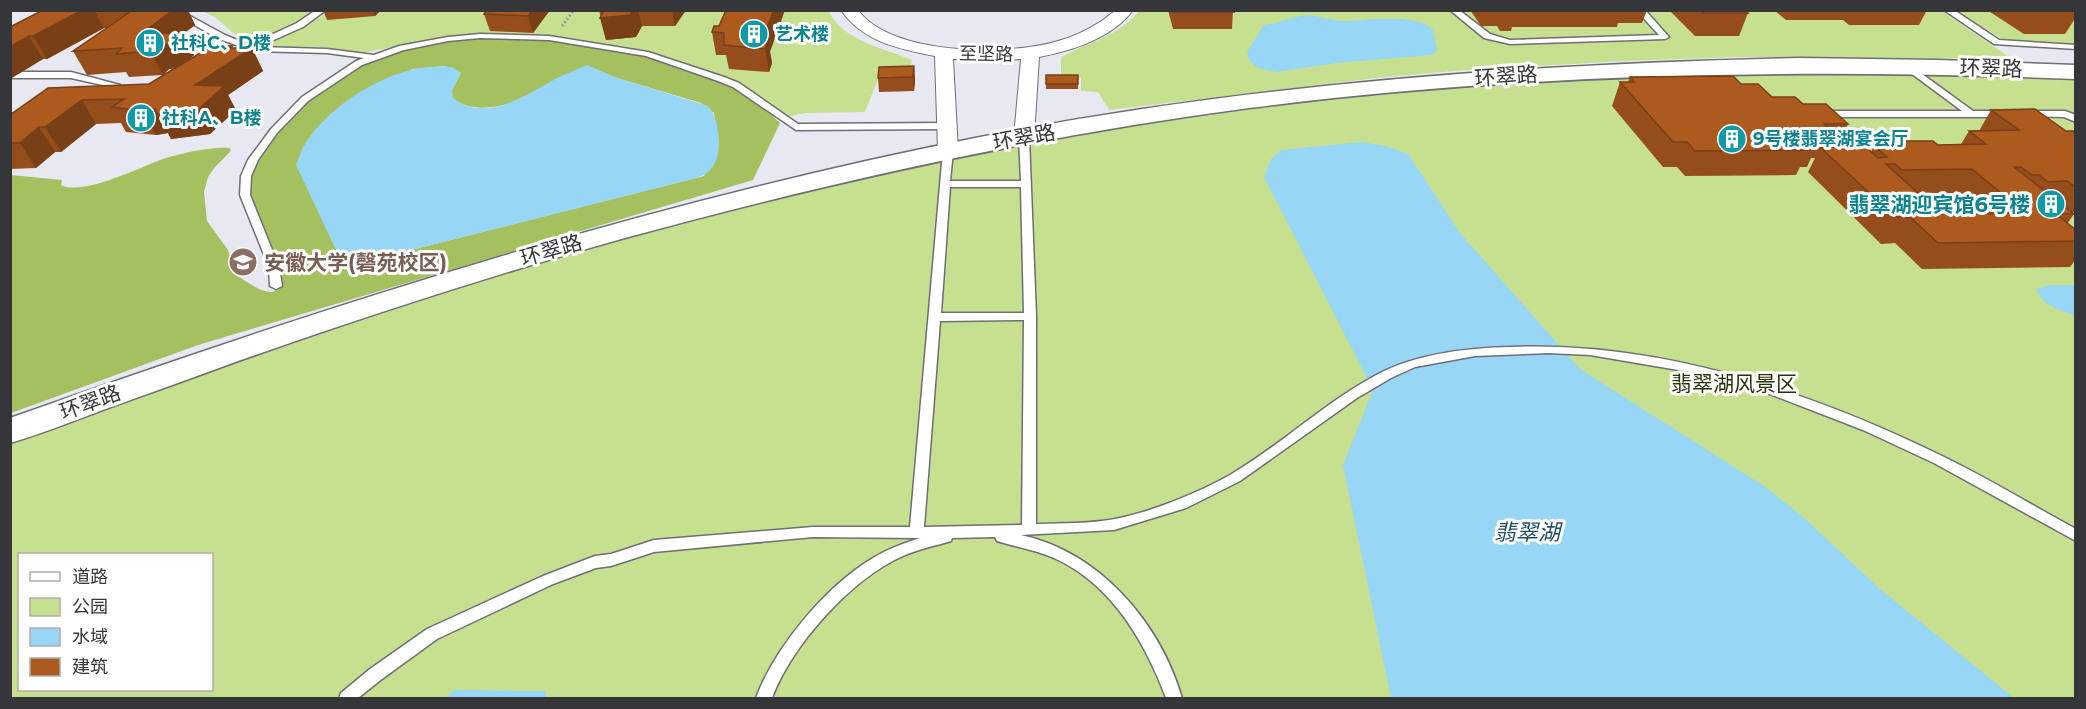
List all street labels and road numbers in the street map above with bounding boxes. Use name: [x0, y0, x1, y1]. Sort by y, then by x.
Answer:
street label: 至坚路: [959, 43, 1013, 65]
street label: 环翠路: [1959, 54, 2023, 82]
street label: 环翠路: [1474, 61, 1538, 91]
street label: 环翠路: [991, 119, 1057, 155]
street label: 环翠路: [517, 229, 585, 271]
street label: 环翠路: [56, 379, 124, 425]

